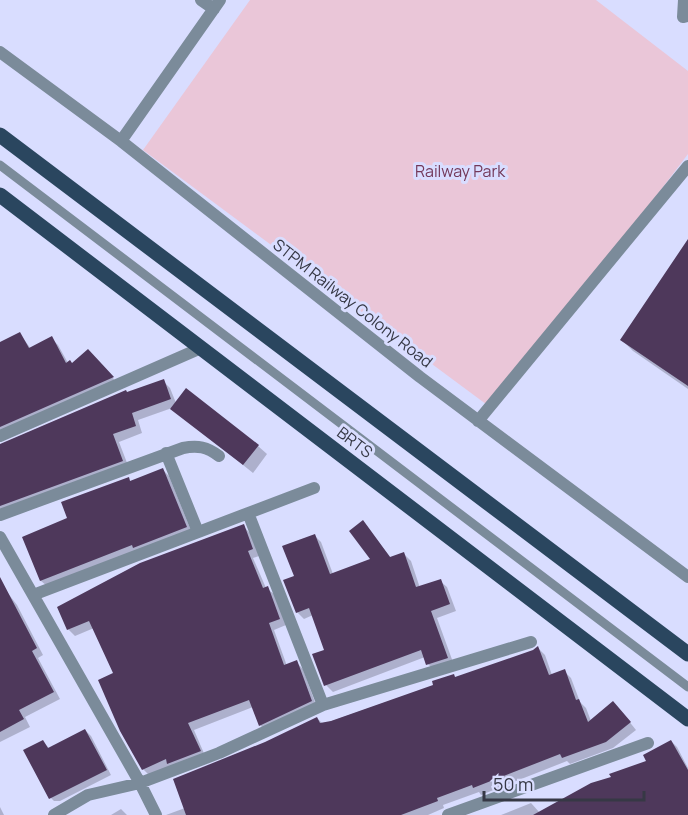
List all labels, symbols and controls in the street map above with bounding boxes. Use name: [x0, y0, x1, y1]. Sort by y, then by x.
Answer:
park label: Railway Park: [415, 160, 506, 182]
street label: STPM Railway Colony Road: [269, 234, 437, 372]
street label: BRTS: [333, 421, 377, 463]
scale bar: [484, 764, 644, 802]
text: 50 m: [493, 772, 533, 796]

